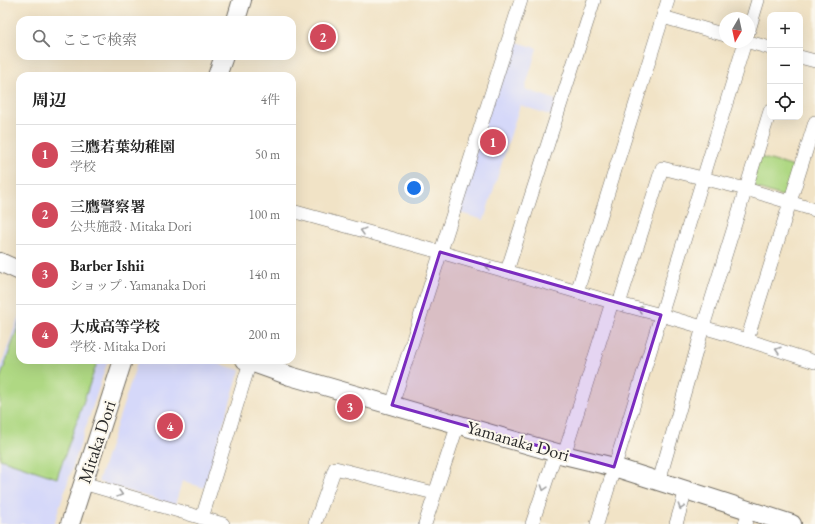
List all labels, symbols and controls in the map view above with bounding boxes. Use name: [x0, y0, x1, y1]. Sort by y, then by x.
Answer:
north arrow: [719, 12, 755, 48]
map controls: [767, 12, 803, 120]
button: +: [767, 12, 803, 48]
search box: [16, 16, 296, 60]
pin: 2: [310, 22, 336, 52]
icon: search: [30, 27, 52, 49]
text: ここで検索: [62, 30, 137, 49]
button: −: [767, 48, 803, 84]
button: locate: [767, 84, 803, 120]
text: 周辺: [32, 89, 66, 111]
text: 4件: [261, 91, 280, 108]
pin: 1: [480, 127, 506, 157]
text: 三鷹若葉幼稚園: [70, 137, 175, 156]
text: 1: [42, 146, 48, 163]
text: 50 m: [255, 146, 280, 163]
text: 学校: [70, 158, 96, 175]
your location: [404, 178, 424, 198]
text: 三鷹警察署: [70, 197, 145, 216]
text: 2: [42, 206, 48, 223]
text: 100 m: [249, 206, 280, 223]
text: 公共施設 · Mitaka Dori: [70, 218, 192, 235]
one-way arrow: [359, 227, 366, 236]
text: Barber Ishii: [70, 256, 144, 275]
one-way arrow: [485, 262, 492, 271]
text: 3: [42, 266, 48, 283]
text: 140 m: [249, 266, 280, 283]
text: ショップ · Yamanaka Dori: [70, 277, 206, 294]
one-way arrow: [636, 305, 643, 314]
text: 大成高等学校: [70, 317, 160, 336]
text: 4: [42, 326, 48, 343]
text: 200 m: [249, 326, 280, 343]
text: 学校 · Mitaka Dori: [70, 338, 166, 355]
one-way arrow: [775, 346, 782, 354]
pin: 3: [337, 392, 363, 422]
street label: Mitaka Dori: [72, 397, 121, 486]
pin: 4: [157, 411, 183, 441]
street label: Yamanaka Dori: [464, 415, 573, 466]
one-way arrow: [540, 485, 549, 492]
one-way arrow: [117, 489, 124, 498]
one-way arrow: [677, 503, 686, 510]

